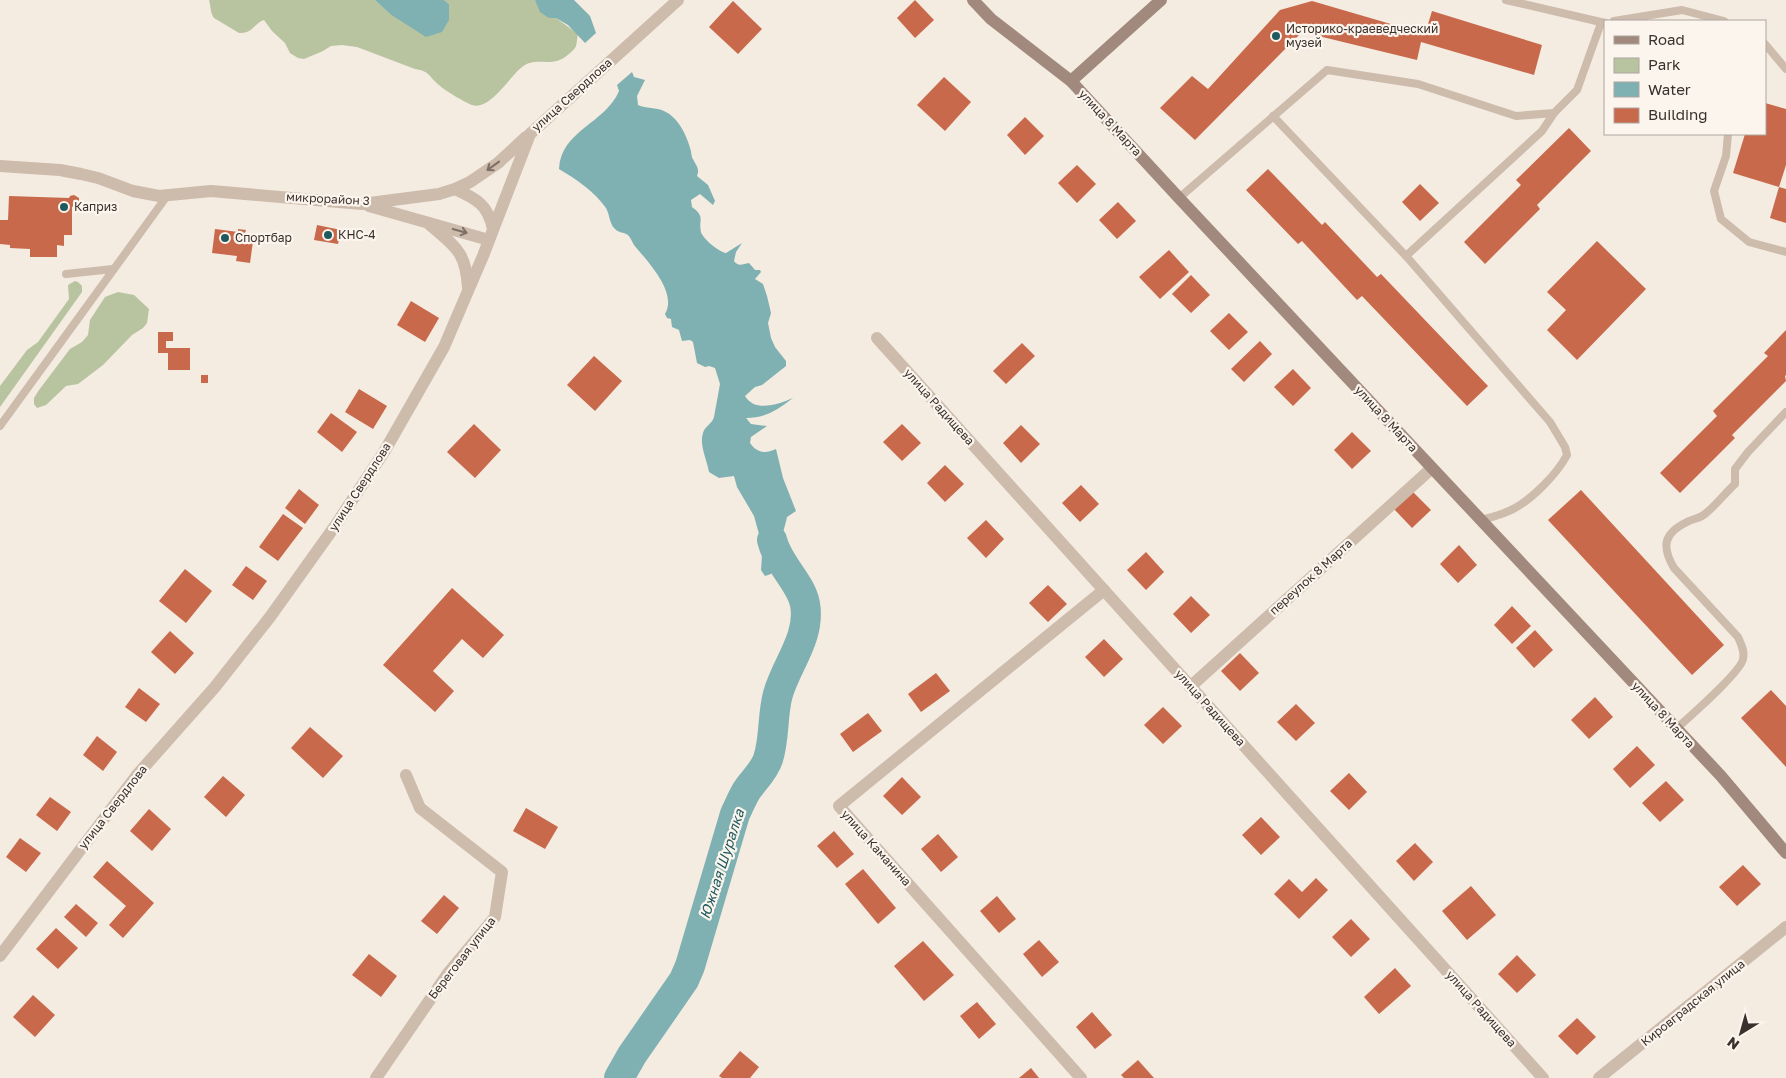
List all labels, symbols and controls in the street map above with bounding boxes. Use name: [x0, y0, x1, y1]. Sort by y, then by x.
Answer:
legend: [1604, 20, 1766, 135]
place label: Историко-краеведческий музей: [1286, 21, 1438, 50]
marker: Историко-краеведческий музей: [1270, 30, 1282, 42]
text: Road: [1648, 30, 1685, 48]
street label: улица Свердлова: [529, 55, 615, 135]
text: Park: [1648, 55, 1681, 73]
text: Water: [1648, 80, 1691, 98]
street label: улица 8 Марта: [1076, 86, 1145, 159]
text: Building: [1648, 105, 1708, 123]
one-way arrow: [486, 161, 500, 171]
street label: микрорайон 3: [286, 189, 370, 208]
place label: Каприз: [74, 199, 117, 214]
marker: Каприз: [58, 201, 70, 213]
place label: КНС-4: [338, 227, 376, 242]
one-way arrow: [451, 227, 467, 236]
marker: КНС-4: [322, 229, 334, 241]
place label: Спортбар: [235, 230, 292, 245]
marker: Спортбар: [219, 232, 231, 244]
street label: улица Радищева: [901, 365, 978, 448]
street label: улица 8 Марта: [1352, 382, 1421, 455]
street label: улица Свердлова: [325, 440, 394, 534]
street label: переулок 8 Марта: [1266, 536, 1355, 618]
street label: улица Радищева: [1172, 666, 1249, 749]
street label: улица 8 Марта: [1629, 678, 1698, 751]
street label: улица Свердлова: [75, 762, 150, 852]
water label: Южная Шуралка: [696, 806, 748, 921]
street label: улица Каманина: [838, 806, 915, 889]
street label: Береговая улица: [425, 913, 498, 1002]
street label: Кировградская улица: [1638, 956, 1748, 1049]
street label: улица Радищева: [1443, 967, 1520, 1050]
north arrow: [1716, 1008, 1766, 1058]
text: N: [1724, 1034, 1742, 1054]

